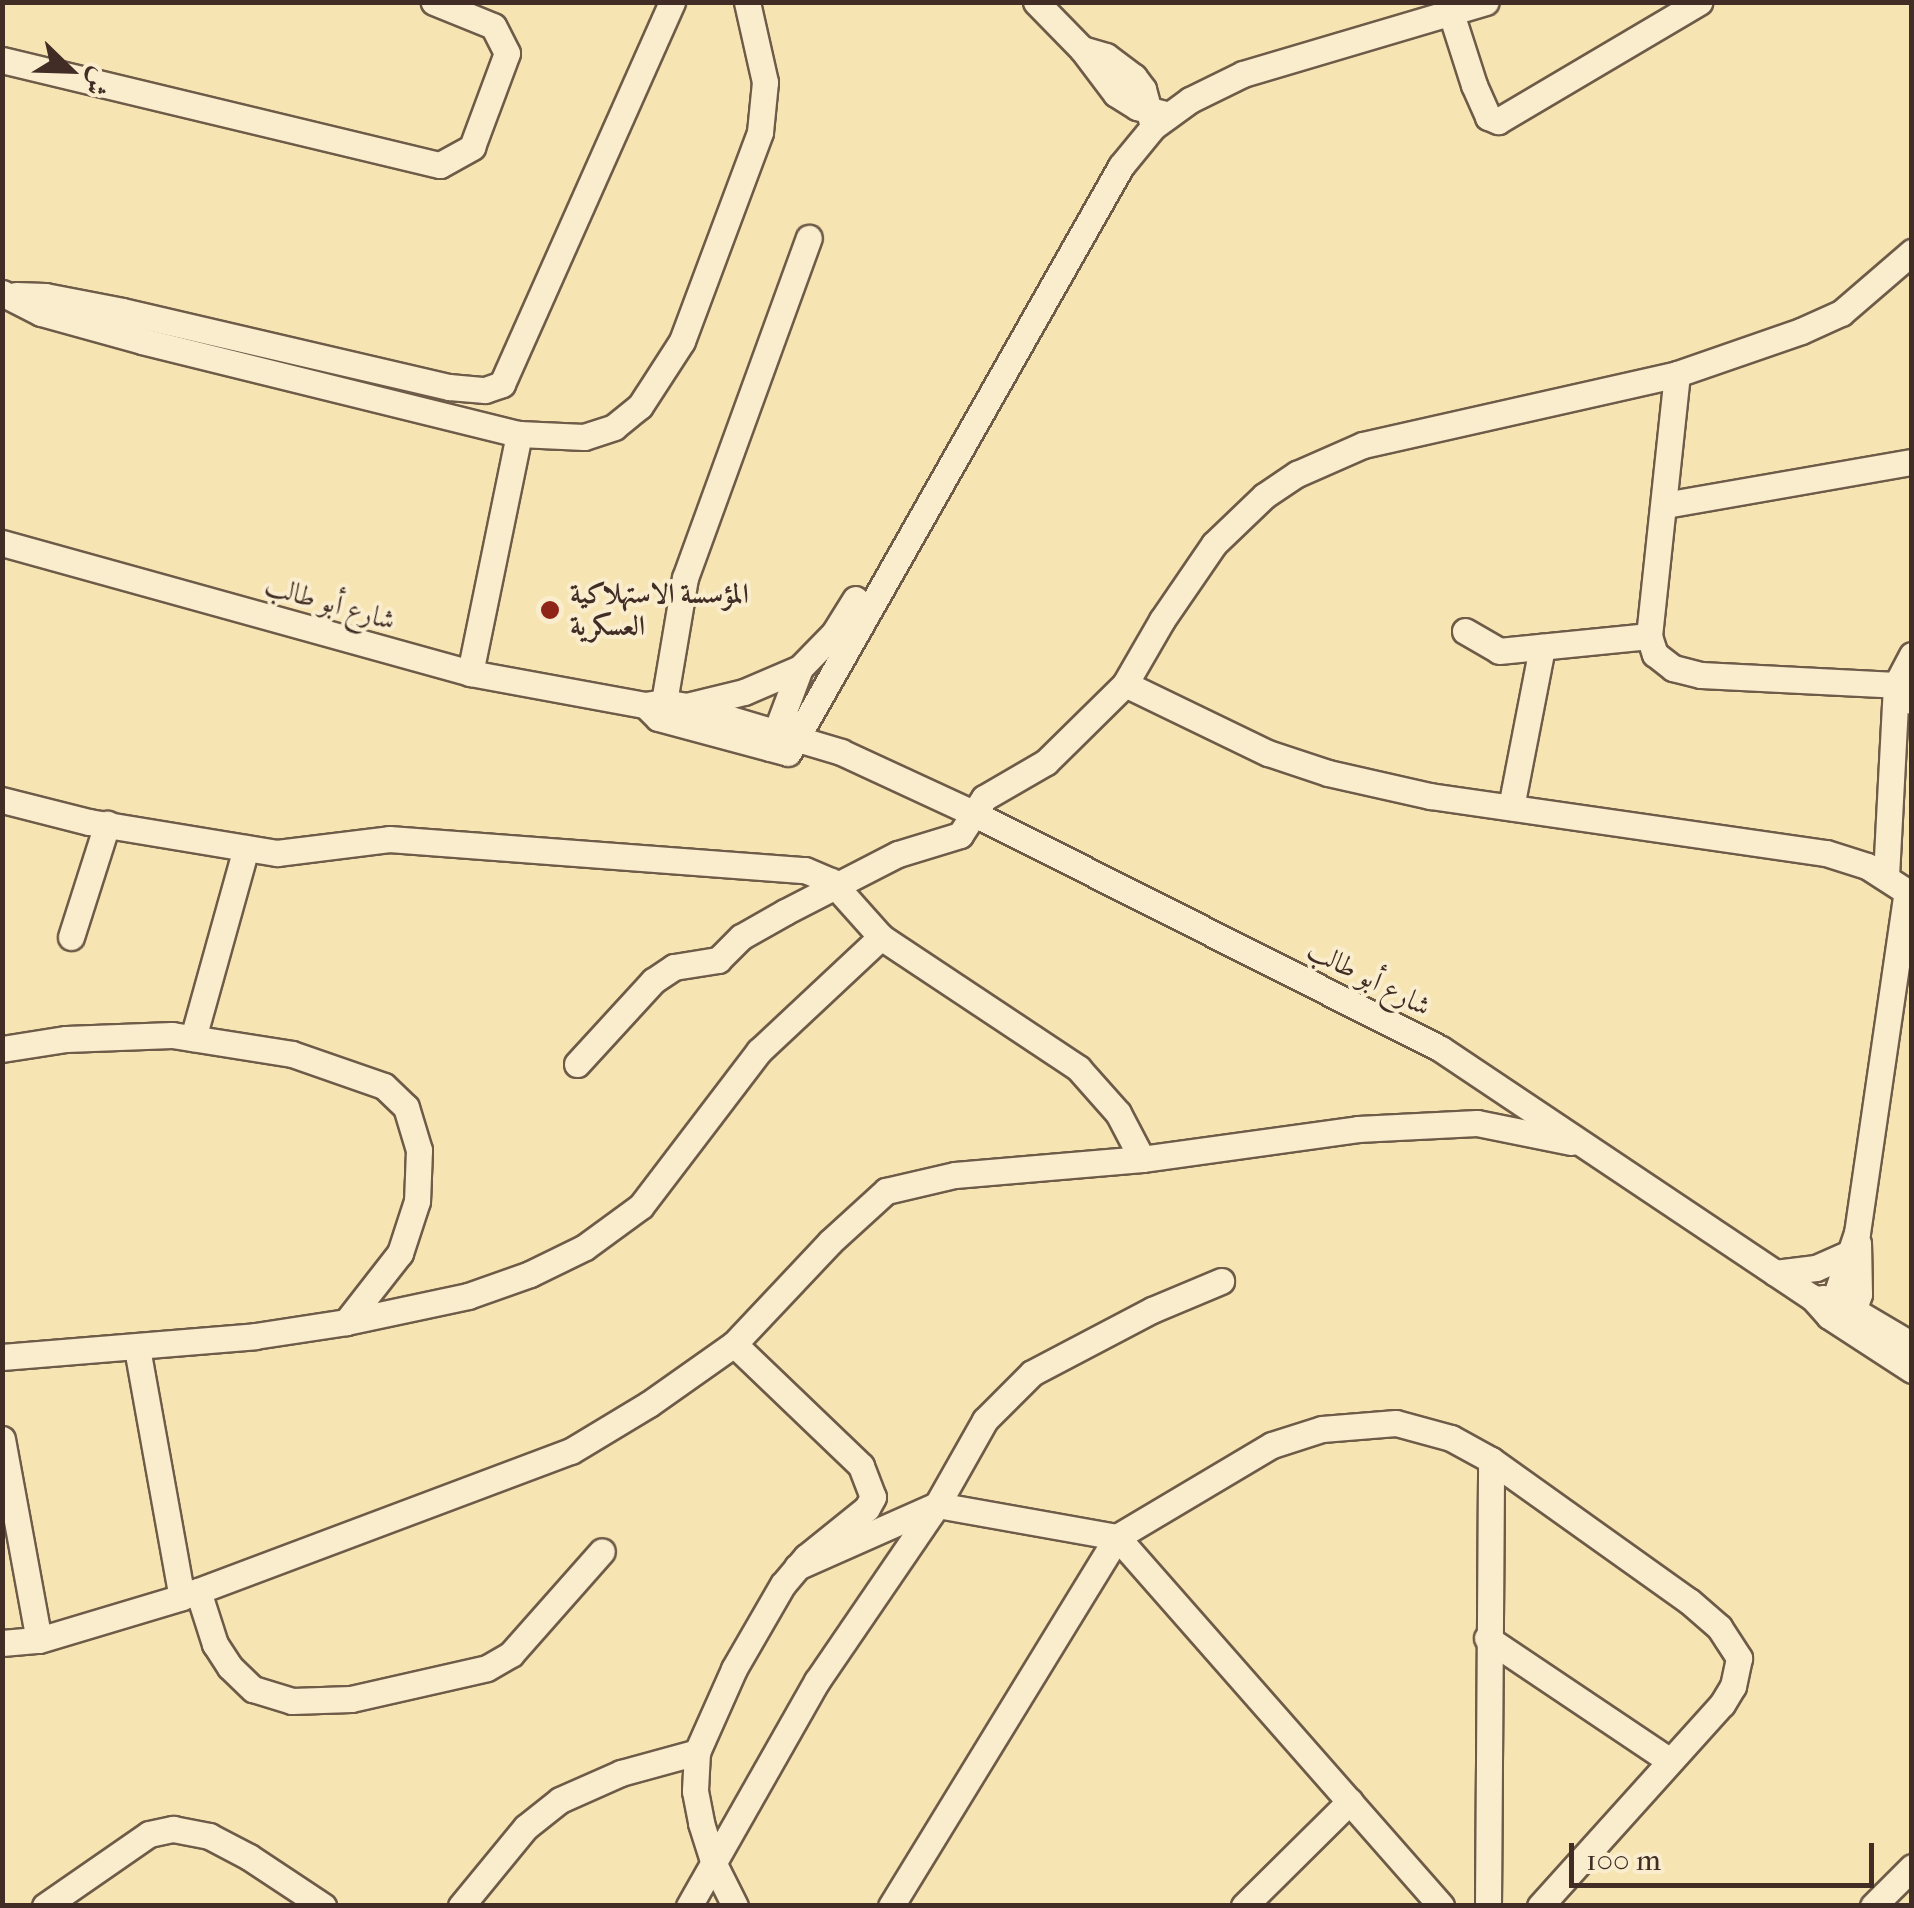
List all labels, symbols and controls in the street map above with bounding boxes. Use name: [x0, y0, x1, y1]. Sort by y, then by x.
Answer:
north arrow: [20, 20, 120, 120]
text: ش: [77, 63, 119, 101]
street label: شارع أبو طالب: [261, 568, 399, 638]
place label: المؤسسة الاستهلاكية العسكرية: [570, 577, 749, 643]
marker: المؤسسة الاستهلاكية العسكرية: [539, 599, 561, 621]
street label: شارع أبو طالب: [1302, 933, 1436, 1023]
scale bar: [1574, 1823, 1879, 1885]
text: 100 m: [1586, 1843, 1661, 1878]

